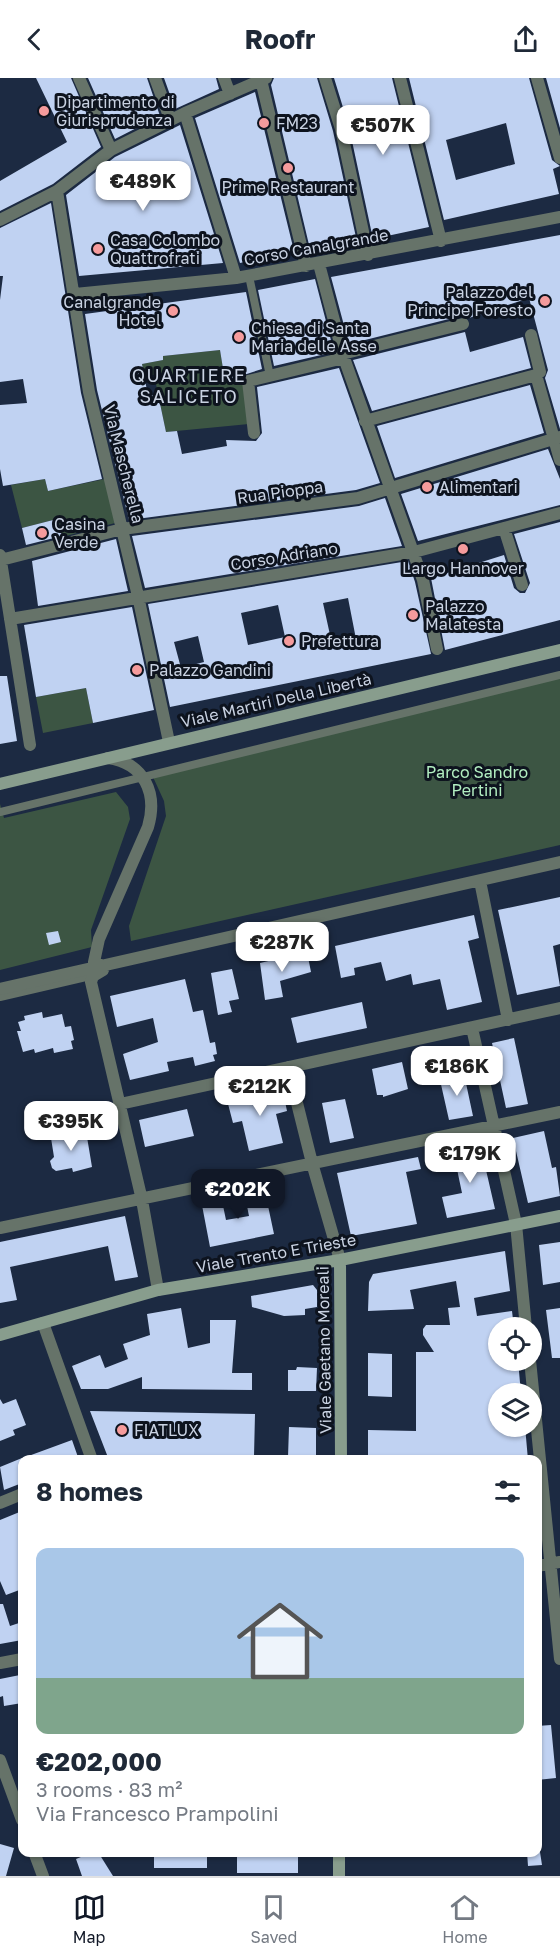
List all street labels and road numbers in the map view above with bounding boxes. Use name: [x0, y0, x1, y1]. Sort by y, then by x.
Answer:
street label: Corso Canalgrande: [242, 224, 390, 270]
street label: Via Mascherella: [100, 402, 148, 526]
street label: Rua Pioppa: [236, 476, 324, 508]
street label: Corso Adriano: [229, 538, 339, 574]
street label: Viale Martiri Della Libertà: [179, 668, 373, 732]
street label: Viale Trento E Trieste: [194, 1229, 358, 1277]
street label: Viale Gaetano Moreali: [313, 1266, 335, 1434]

